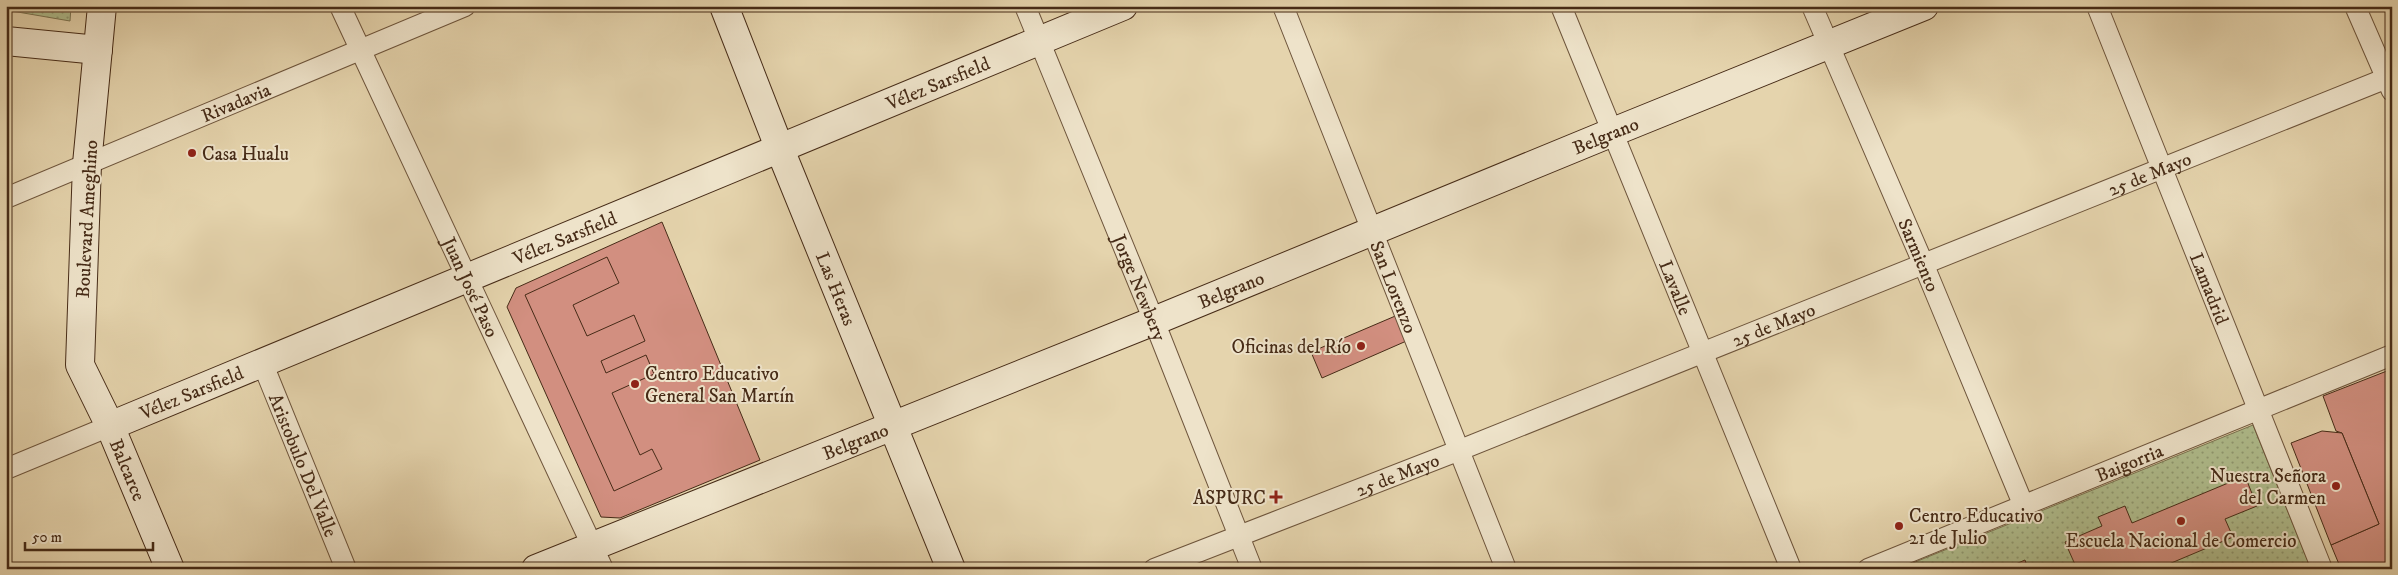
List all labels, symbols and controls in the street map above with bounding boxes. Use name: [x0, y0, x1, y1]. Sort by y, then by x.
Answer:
street label: Vélez Sarsfield: [882, 52, 994, 116]
street label: Rivadavia: [198, 79, 274, 128]
street label: Belgrano: [1570, 113, 1642, 160]
street label: Boulevard Ameghino: [72, 139, 103, 299]
place label: Casa Hualu: [202, 143, 289, 166]
marker: Casa Hualu: [186, 147, 198, 159]
street label: 25 de Mayo: [2105, 148, 2195, 202]
street label: Vélez Sarsfield: [509, 207, 621, 271]
street label: Sarmiento: [1892, 215, 1944, 295]
street label: Jorge Newbery: [1106, 229, 1171, 345]
street label: Juan José Paso: [436, 232, 503, 341]
street label: San Lorenzo: [1364, 238, 1421, 337]
street label: Las Heras: [810, 249, 860, 329]
street label: Lamadrid: [2184, 250, 2233, 328]
street label: Lavalle: [1653, 257, 1696, 319]
street label: Belgrano: [1195, 267, 1268, 315]
street label: 25 de Mayo: [1729, 299, 1819, 353]
place label: Oficinas del Río: [1231, 336, 1351, 359]
marker: Oficinas del Río: [1355, 340, 1367, 352]
street label: Vélez Sarsfield: [136, 362, 248, 426]
place label: Centro Educativo General San Martín: [645, 363, 794, 408]
marker: Centro Educativo General San Martín: [629, 378, 641, 390]
street label: Aristobulo Del Valle: [263, 390, 342, 541]
street label: Belgrano: [819, 419, 892, 466]
street label: Balcarce: [104, 436, 150, 505]
street label: Baigorria: [2093, 440, 2167, 488]
street label: 25 de Mayo: [1353, 449, 1443, 502]
place label: Nuestra Señora del Carmen: [2210, 465, 2326, 510]
marker: Nuestra Señora del Carmen: [2330, 480, 2342, 492]
place label: ASPURC: [1193, 487, 1266, 510]
marker: ASPURC: [1270, 491, 1282, 503]
place label: Centro Educativo 21 de Julio: [1909, 505, 2043, 550]
marker: Escuela Nacional de Comercio: [2175, 515, 2187, 527]
scale bar: [25, 520, 152, 552]
marker: Centro Educativo 21 de Julio: [1893, 520, 1905, 532]
text: 50 m: [32, 528, 62, 547]
place label: Escuela Nacional de Comercio: [2066, 530, 2296, 553]

